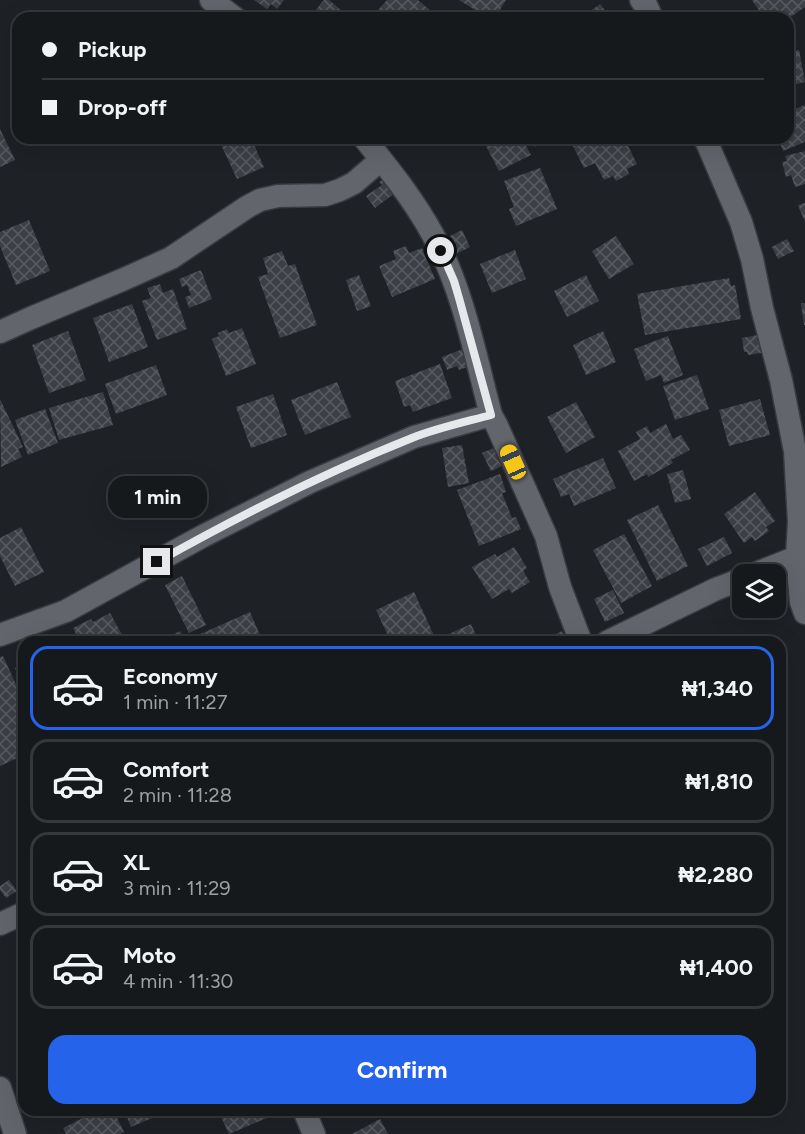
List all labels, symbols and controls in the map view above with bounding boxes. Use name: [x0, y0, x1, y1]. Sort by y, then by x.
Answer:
text: Pickup: [78, 36, 147, 63]
text: Drop-off: [78, 94, 167, 121]
route start: [427, 237, 454, 264]
car: [497, 442, 529, 482]
callout: 1 min: [108, 475, 207, 517]
text: 1 min: [134, 485, 181, 509]
route end: [143, 548, 170, 575]
map controls: [732, 564, 786, 618]
button: layers: [732, 564, 786, 618]
icon: car: [51, 661, 105, 715]
text: Economy: [123, 663, 218, 690]
text: ₦1,340: [682, 675, 753, 702]
text: 1 min · 11:27: [123, 690, 227, 714]
icon: car: [51, 754, 105, 808]
text: Comfort: [123, 756, 209, 783]
text: ₦1,810: [685, 768, 753, 795]
text: 2 min · 11:28: [123, 783, 232, 807]
icon: car: [51, 847, 105, 901]
text: XL: [123, 849, 150, 876]
text: ₦2,280: [678, 861, 753, 888]
text: 3 min · 11:29: [123, 876, 231, 900]
icon: car: [51, 940, 105, 994]
text: Moto: [123, 942, 176, 969]
text: ₦1,400: [680, 954, 753, 981]
text: 4 min · 11:30: [123, 969, 233, 993]
button: Confirm: [48, 1035, 756, 1104]

